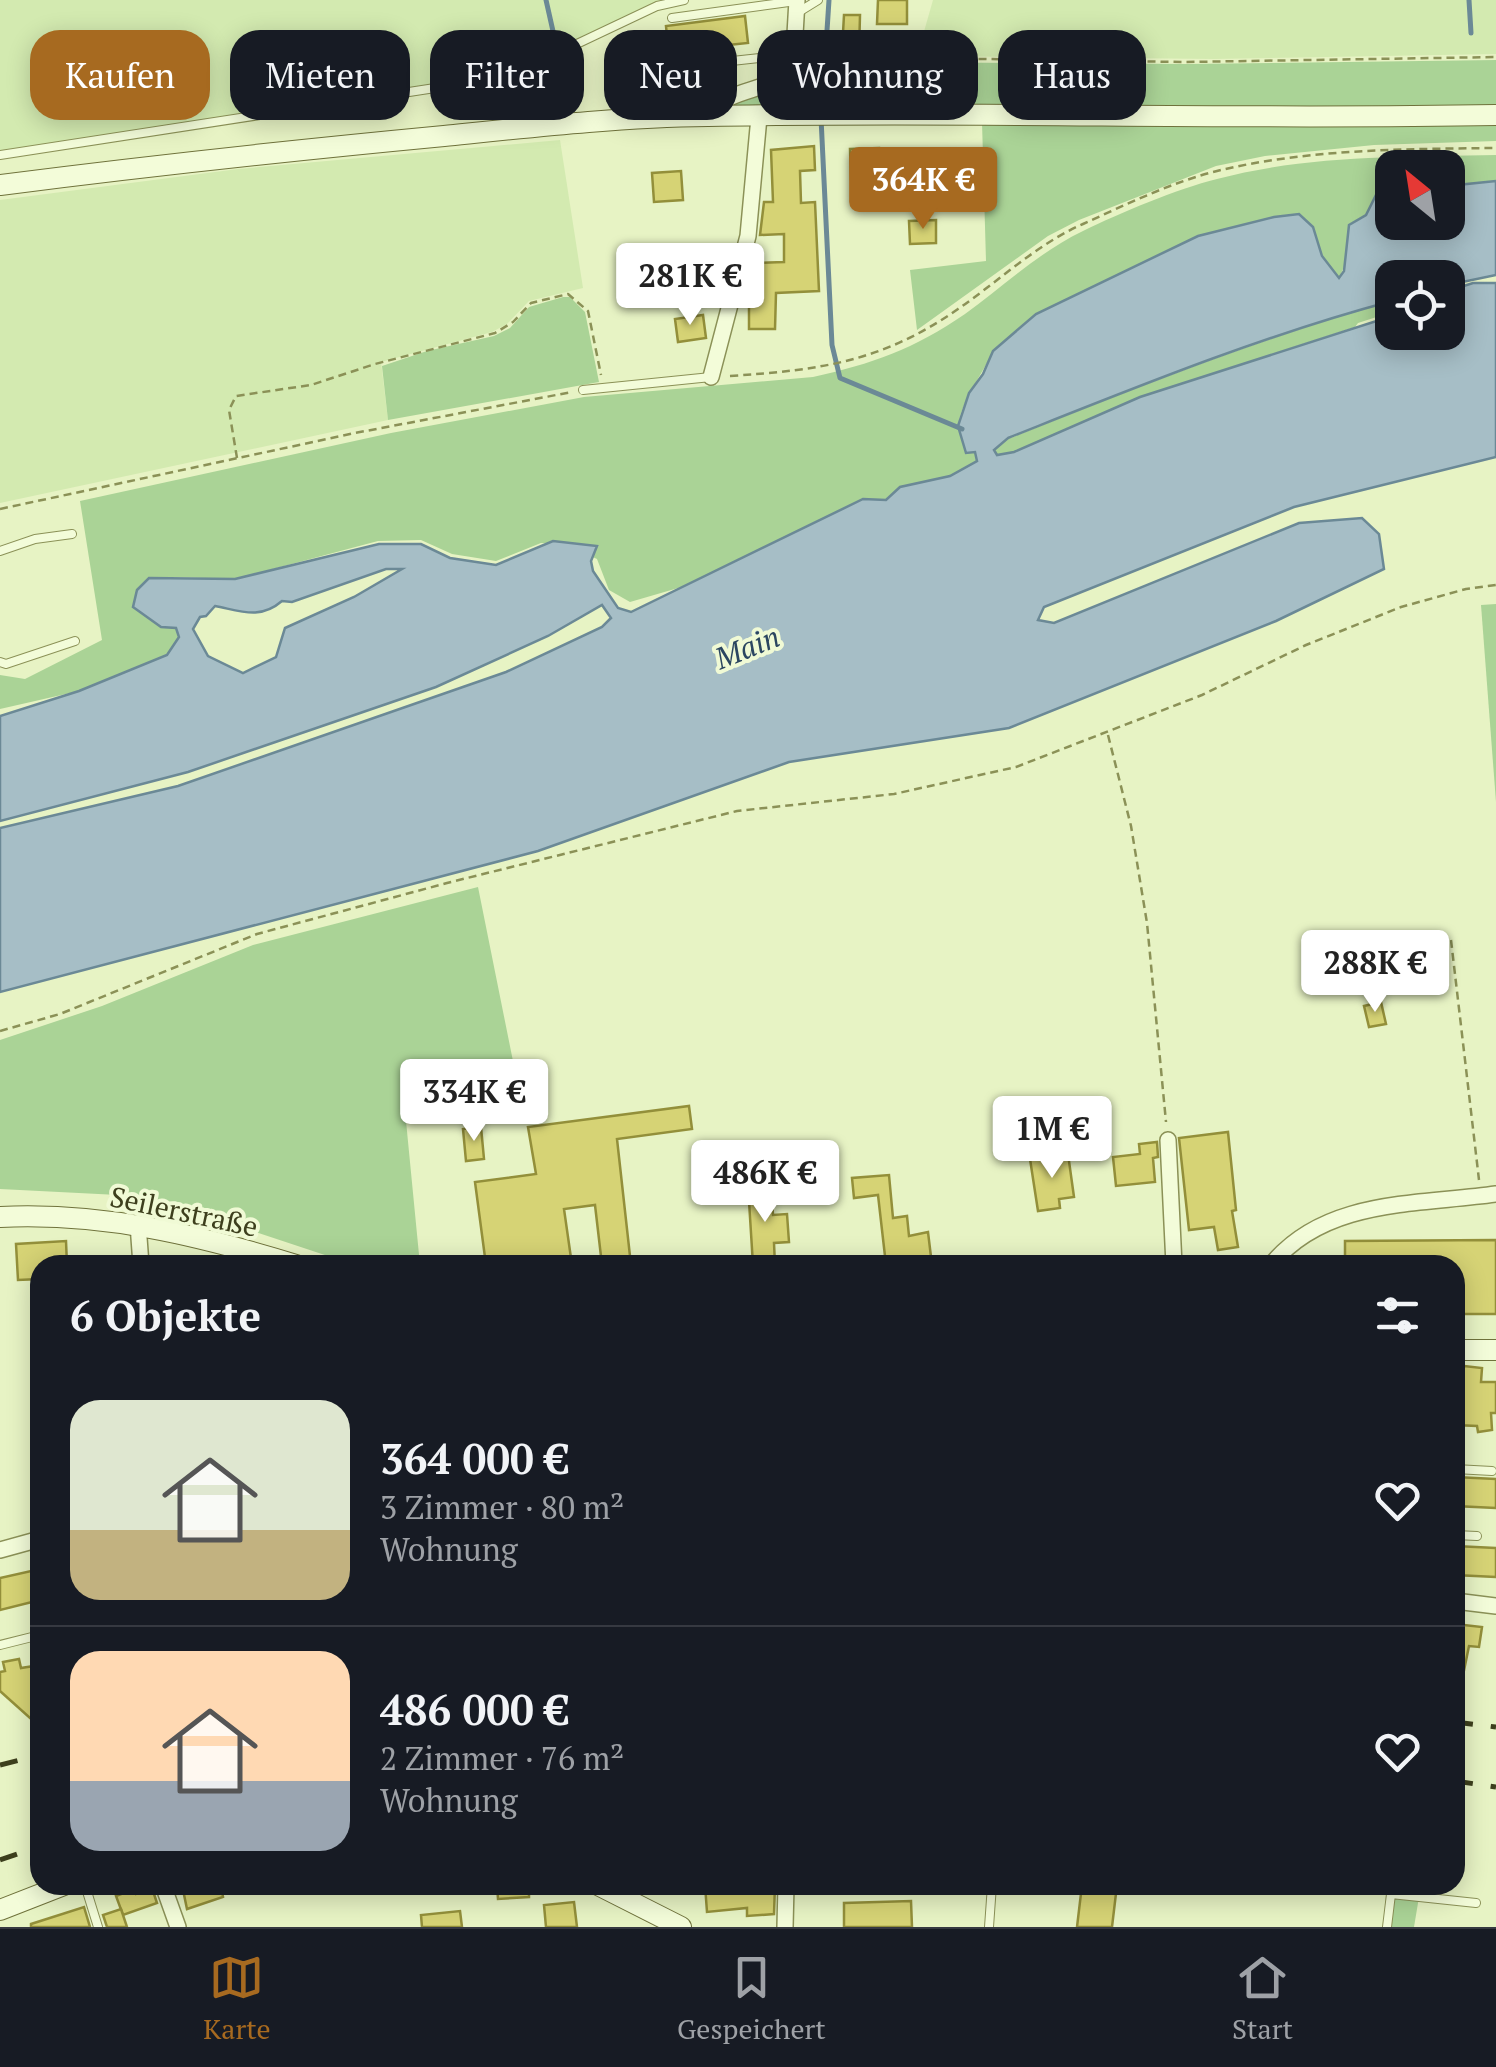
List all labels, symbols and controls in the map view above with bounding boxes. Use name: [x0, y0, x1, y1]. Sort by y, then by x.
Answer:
chip: Kaufen: [30, 30, 210, 120]
chip: Mieten: [230, 30, 410, 120]
chip: Filter: [430, 30, 584, 120]
chip: Neu: [604, 30, 737, 120]
chip: Wohnung: [757, 30, 978, 120]
chip: Haus: [998, 30, 1146, 120]
pin: 364K €: [842, 147, 1004, 232]
north arrow: [1375, 150, 1465, 240]
map controls: [1375, 150, 1465, 350]
text: 364K €: [871, 158, 975, 200]
pin: 281K €: [609, 243, 771, 328]
text: 281K €: [638, 254, 742, 296]
button: locate: [1375, 260, 1465, 350]
water label: Main: [708, 616, 785, 678]
pin: 288K €: [1294, 930, 1456, 1015]
text: 288K €: [1323, 941, 1427, 983]
pin: 334K €: [393, 1059, 555, 1144]
text: 334K €: [422, 1070, 526, 1112]
pin: 1M €: [993, 1096, 1111, 1181]
text: 1M €: [1015, 1107, 1089, 1149]
pin: 486K €: [684, 1140, 846, 1225]
text: 486K €: [713, 1151, 817, 1193]
street label: Seilerstraße: [107, 1177, 261, 1245]
text: 6 Objekte: [70, 1287, 261, 1343]
icon: filters: [1370, 1288, 1425, 1343]
text: 364 000 €: [380, 1430, 569, 1486]
icon: home: [150, 1440, 270, 1560]
icon: heart: [1370, 1473, 1425, 1528]
text: 3 Zimmer · 80 m²: [380, 1486, 624, 1528]
text: Wohnung: [380, 1528, 518, 1570]
text: 486 000 €: [380, 1681, 569, 1737]
icon: home: [150, 1691, 270, 1811]
icon: heart: [1370, 1724, 1425, 1779]
text: 2 Zimmer · 76 m²: [380, 1737, 624, 1779]
text: Wohnung: [380, 1779, 518, 1821]
tab: Karte: [203, 1950, 271, 2047]
tab: Gespeichert: [677, 1950, 826, 2047]
tab: Start: [1232, 1950, 1293, 2047]

